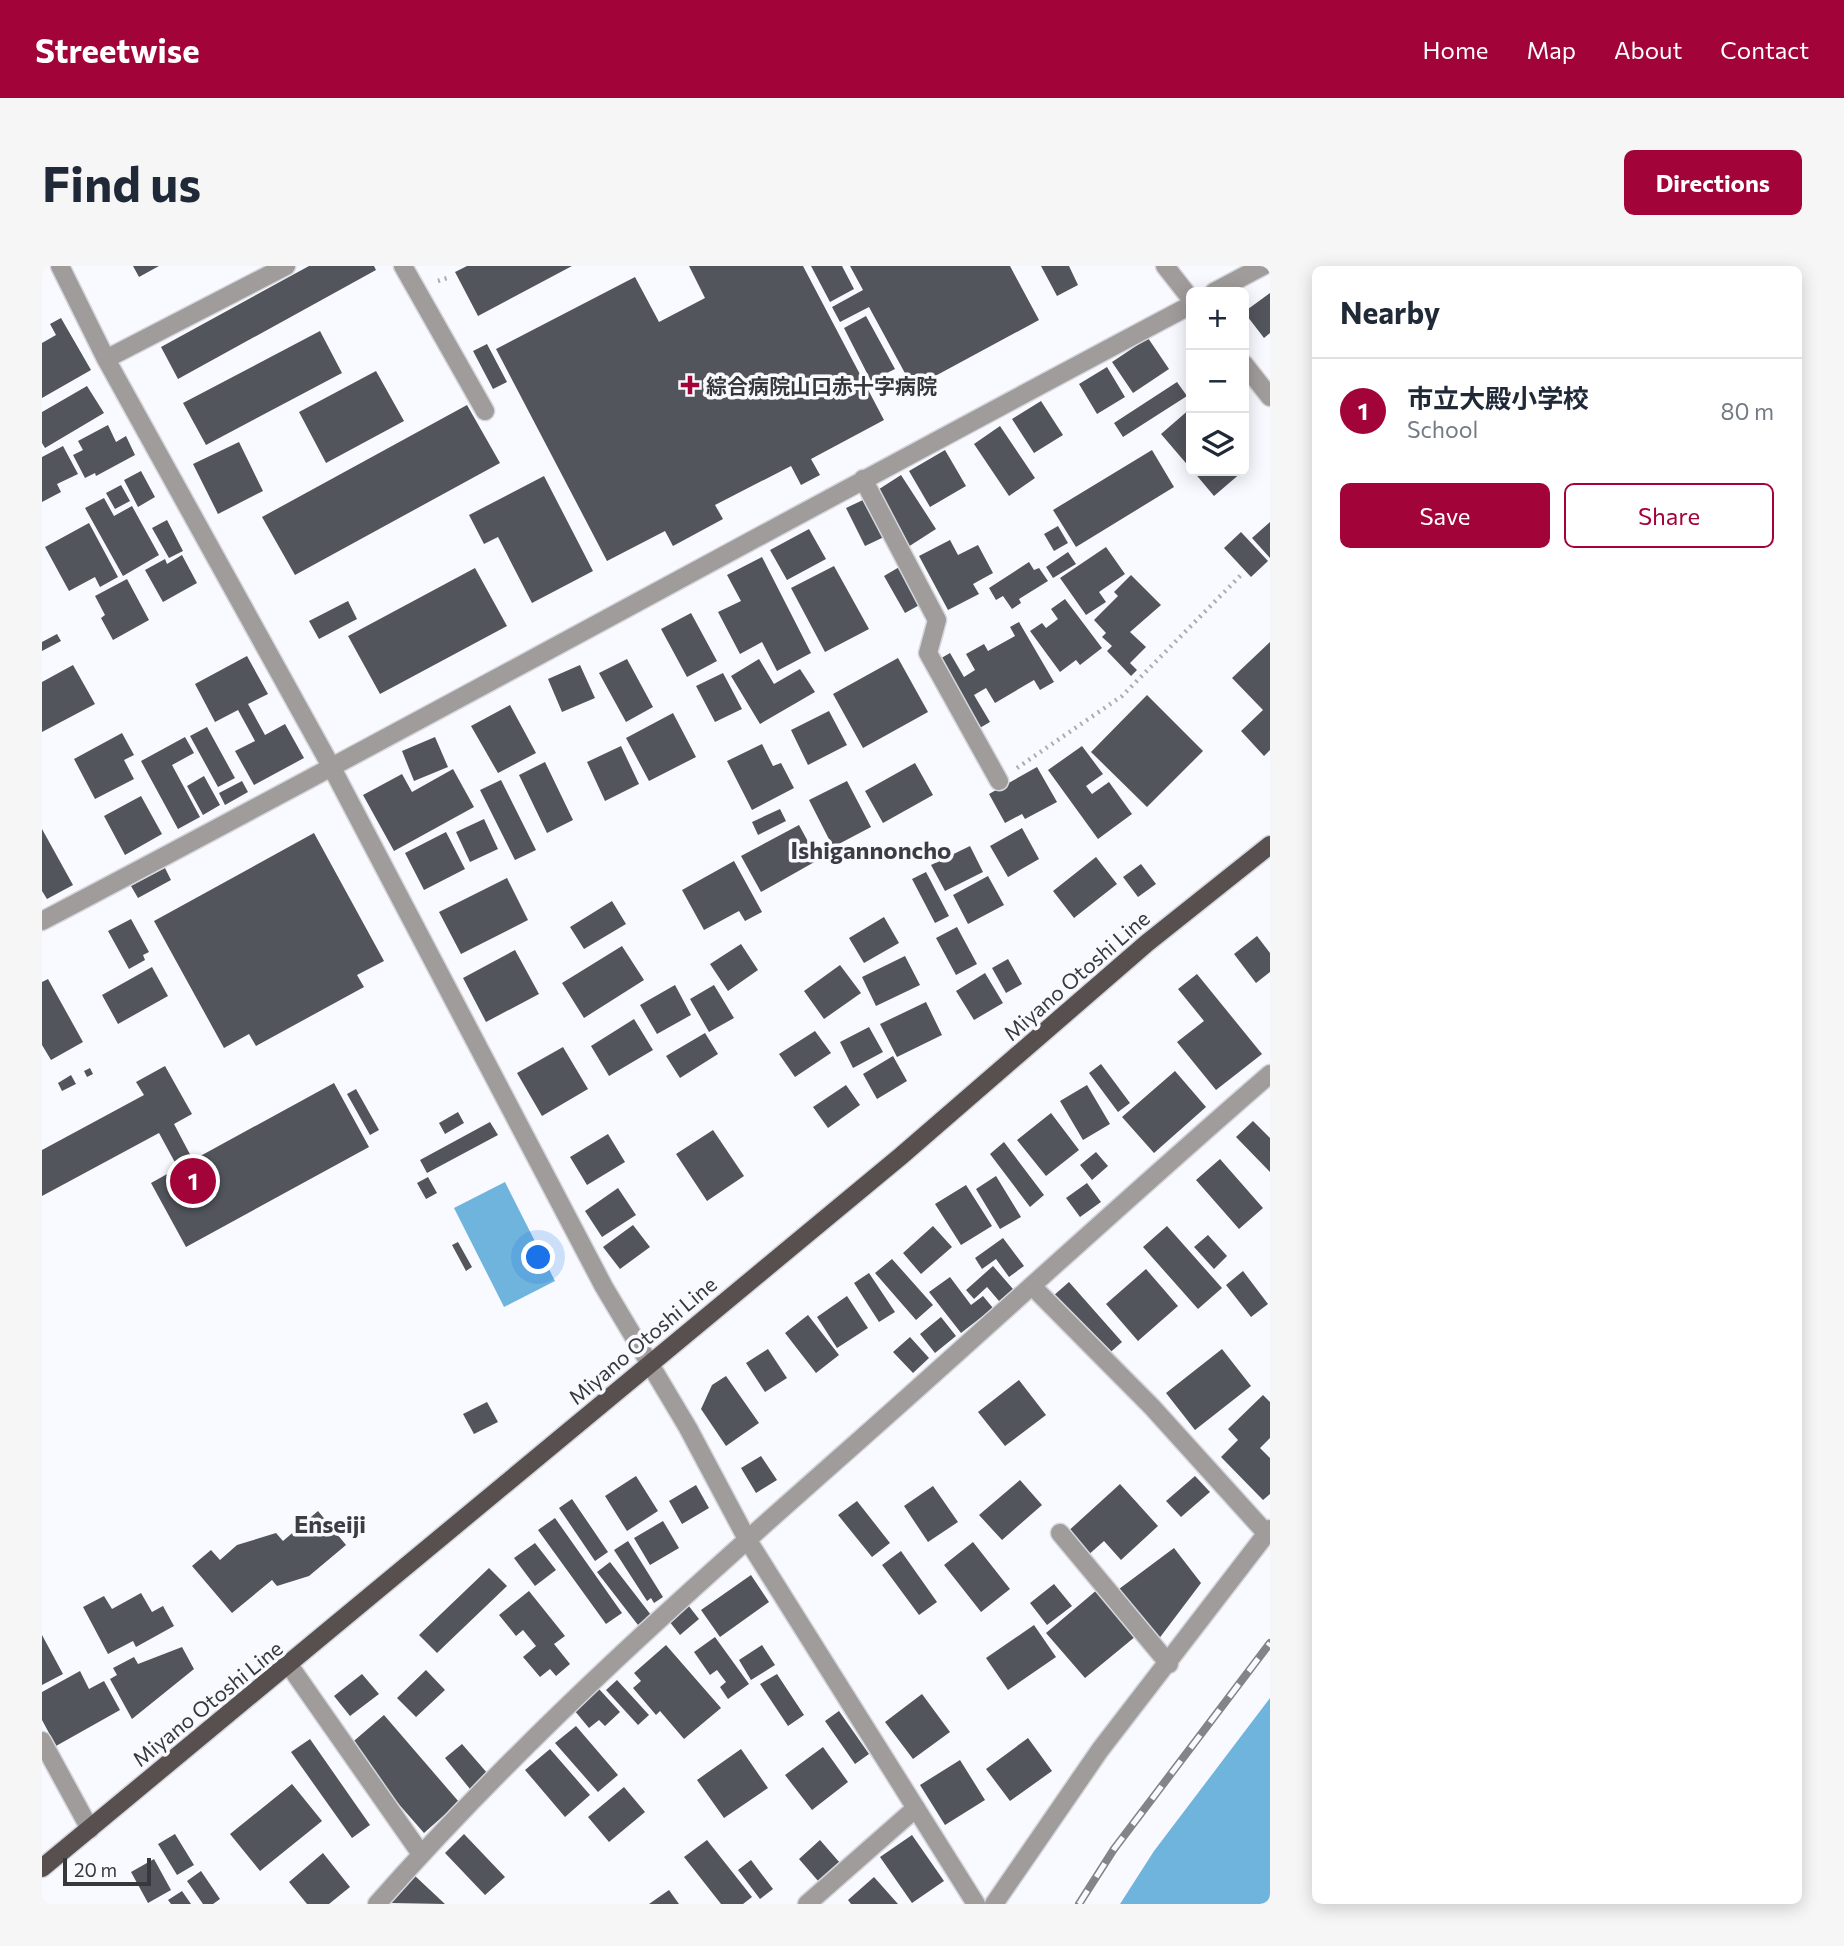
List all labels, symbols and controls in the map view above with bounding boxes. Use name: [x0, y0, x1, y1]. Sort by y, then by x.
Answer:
text: Streetwise: [35, 29, 200, 70]
text: Home: [1423, 35, 1489, 64]
text: Map: [1527, 35, 1576, 64]
text: About: [1614, 35, 1682, 64]
text: Contact: [1720, 35, 1809, 64]
button: Directions: [1624, 150, 1802, 215]
text: Find us: [42, 152, 201, 212]
map controls: [1186, 287, 1249, 476]
button: +: [1186, 287, 1249, 350]
text: Nearby: [1340, 293, 1440, 330]
button: −: [1186, 350, 1249, 413]
place label: 綜合病院山口赤十字病院: [706, 373, 937, 398]
marker: 綜合病院山口赤十字病院: [680, 375, 700, 395]
text: 市立大殿小学校: [1407, 382, 1589, 413]
text: 1: [1358, 397, 1368, 425]
text: 80 m: [1721, 397, 1774, 425]
button: layers: [1186, 413, 1249, 476]
text: School: [1407, 415, 1478, 443]
button: Save: [1340, 483, 1550, 548]
button: Share: [1564, 483, 1774, 548]
district label: Ishigannoncho: [791, 835, 951, 864]
street label: Miyano Otoshi Line: [998, 905, 1154, 1045]
pin: 1: [170, 1155, 216, 1207]
your location: [521, 1240, 555, 1274]
street label: Miyano Otoshi Line: [563, 1271, 721, 1409]
district label: Enseiji: [294, 1509, 366, 1538]
street label: Miyano Otoshi Line: [127, 1635, 287, 1771]
scale bar: [63, 1855, 150, 1887]
text: 20 m: [74, 1858, 117, 1881]

